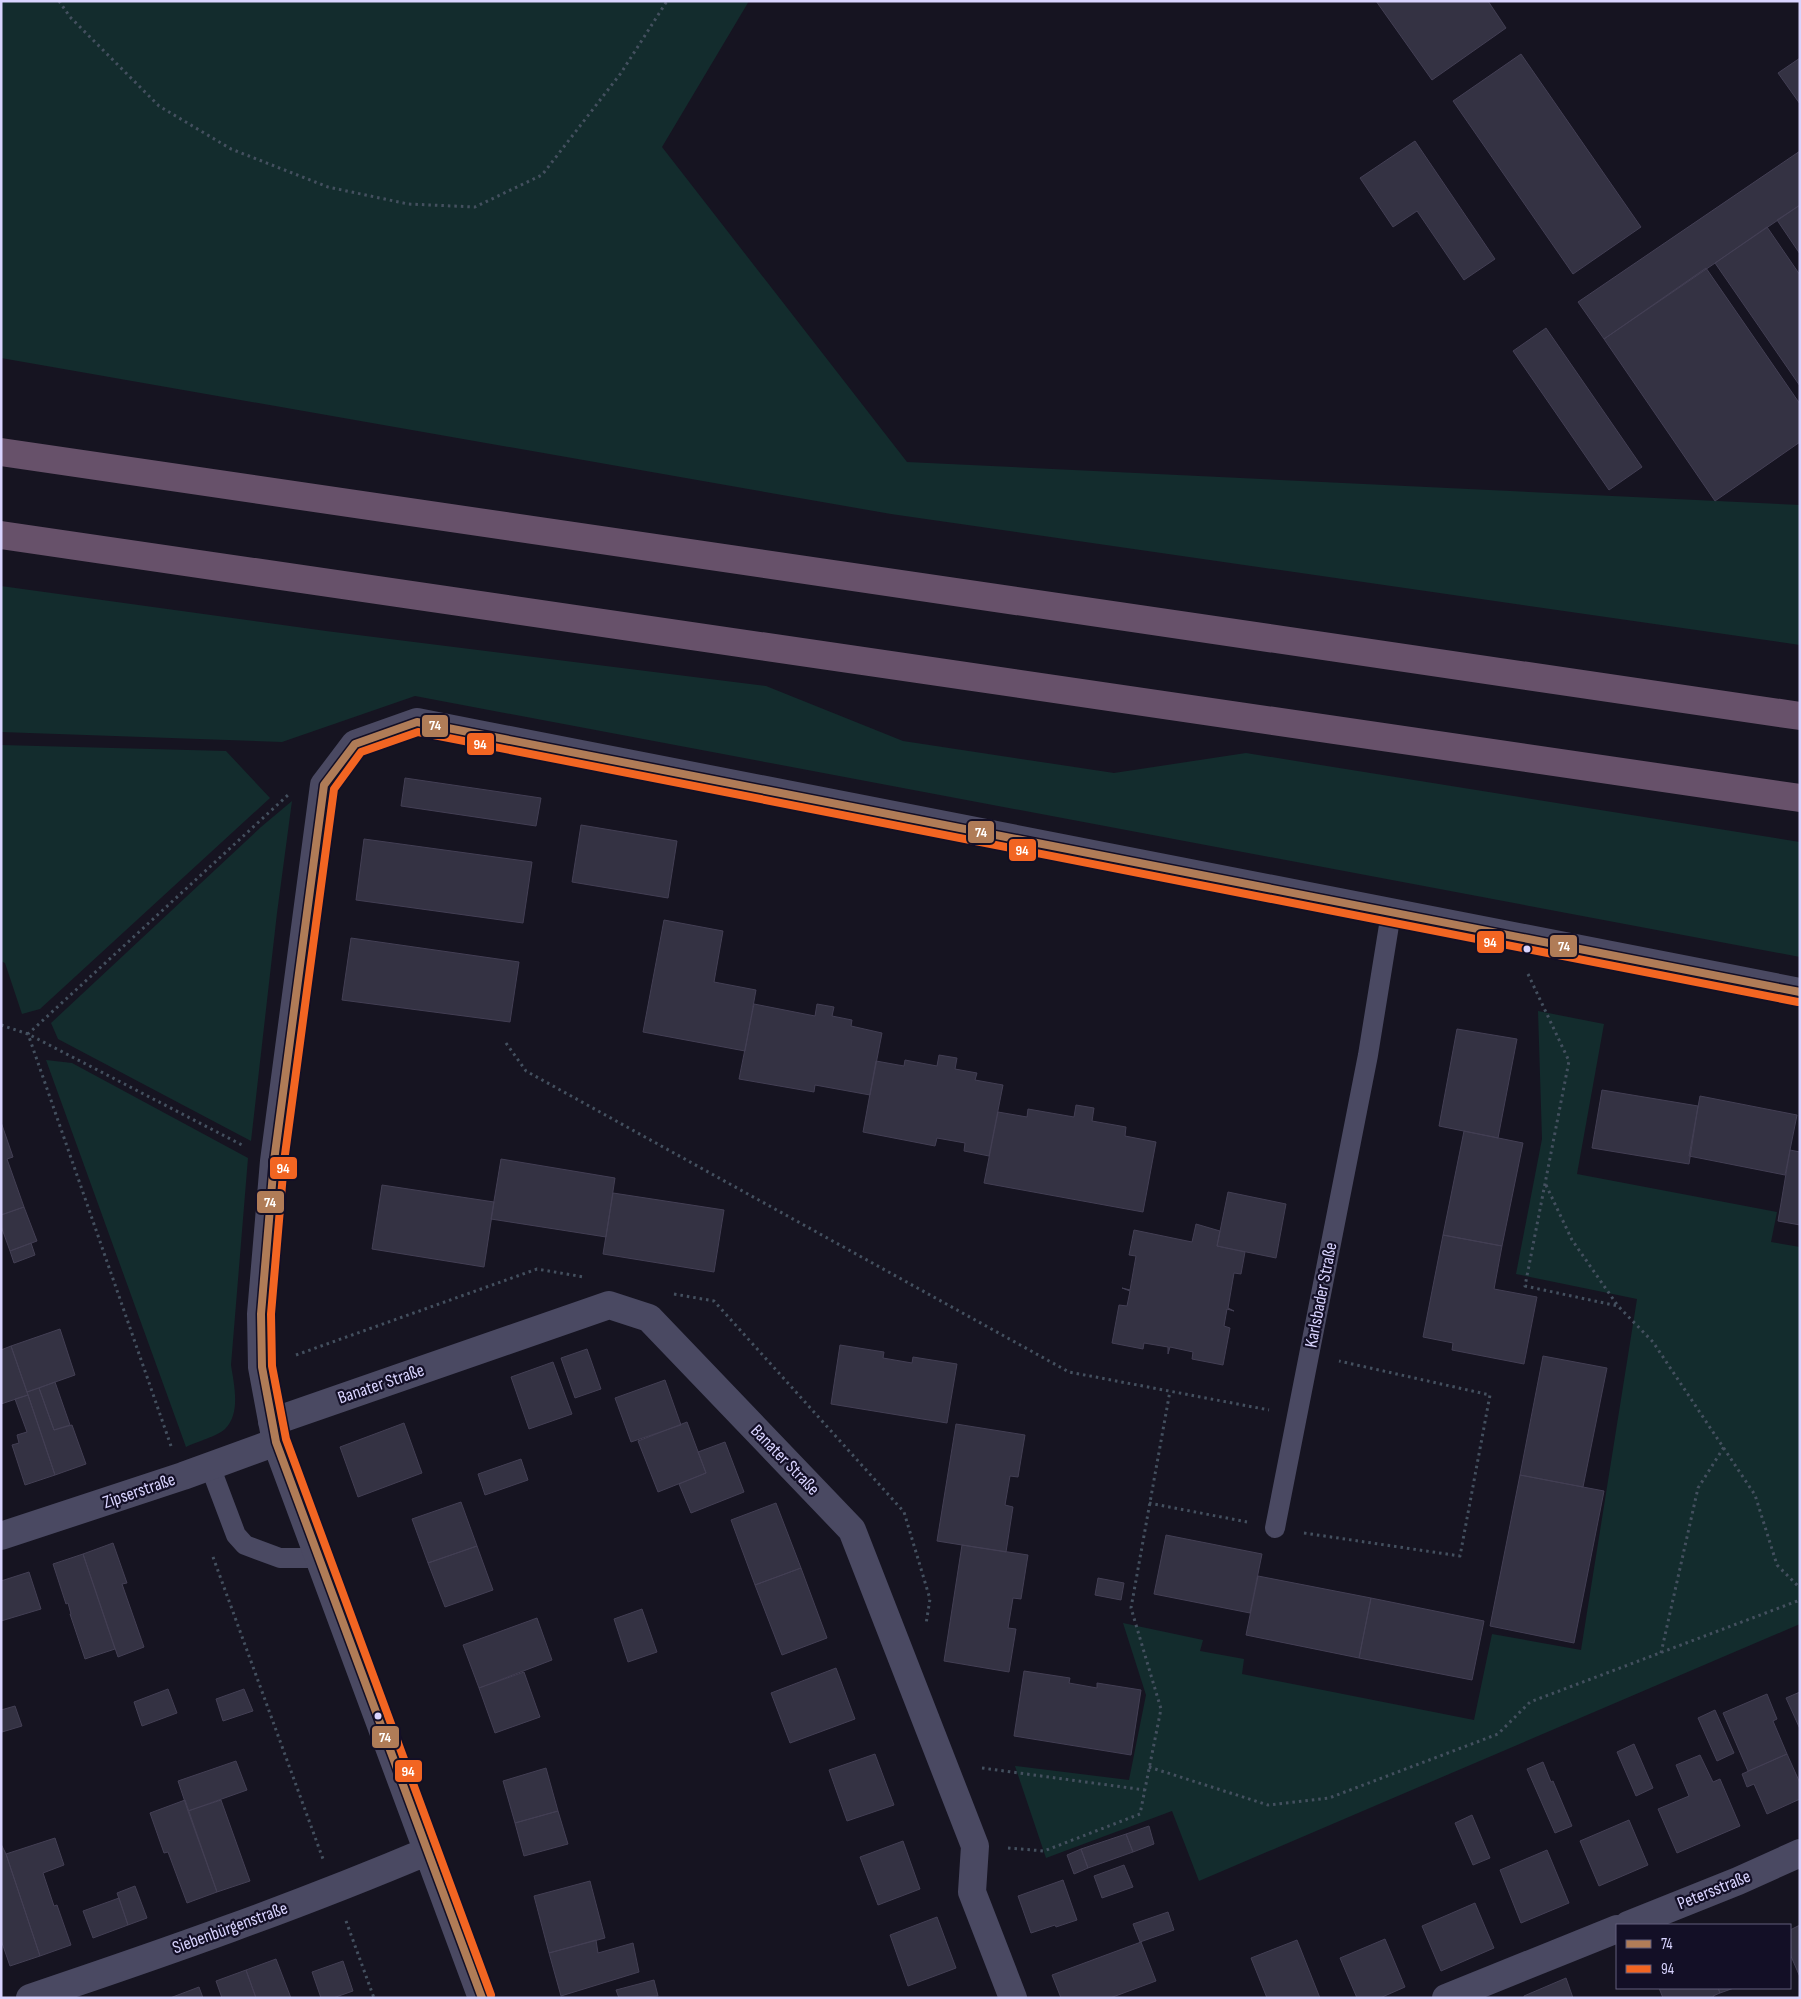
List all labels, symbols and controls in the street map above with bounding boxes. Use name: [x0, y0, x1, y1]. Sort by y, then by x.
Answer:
line badge: 74: [421, 714, 449, 738]
text: 74: [429, 717, 441, 734]
line badge: 94: [466, 732, 495, 756]
text: 94: [473, 736, 487, 753]
line badge: 74: [967, 820, 995, 844]
text: 74: [975, 824, 987, 841]
line badge: 94: [1008, 838, 1037, 862]
text: 94: [1015, 842, 1029, 859]
line badge: 94: [1476, 930, 1505, 954]
text: 94: [1483, 934, 1497, 951]
line badge: 74: [1549, 934, 1578, 958]
text: 74: [1558, 938, 1570, 955]
unlabelled marker: [1522, 944, 1532, 954]
line badge: 94: [269, 1156, 298, 1180]
text: 94: [276, 1160, 290, 1177]
line badge: 74: [256, 1190, 285, 1214]
text: 74: [264, 1194, 276, 1211]
street label: Karlsbader Straße: [1300, 1241, 1342, 1349]
street label: Banater Straße: [335, 1359, 427, 1409]
street label: Banater Straße: [746, 1420, 824, 1500]
street label: Zipserstraße: [100, 1469, 178, 1513]
unlabelled marker: [373, 1711, 383, 1721]
line badge: 74: [371, 1725, 400, 1749]
text: 74: [379, 1729, 391, 1746]
line badge: 94: [394, 1759, 423, 1783]
text: 94: [401, 1763, 415, 1780]
street label: Petersstraße: [1674, 1866, 1754, 1914]
street label: Siebenbürgenstraße: [170, 1897, 290, 1959]
legend: [1616, 1924, 1791, 1989]
text: 74: [1661, 1935, 1673, 1954]
text: 94: [1661, 1960, 1674, 1979]

